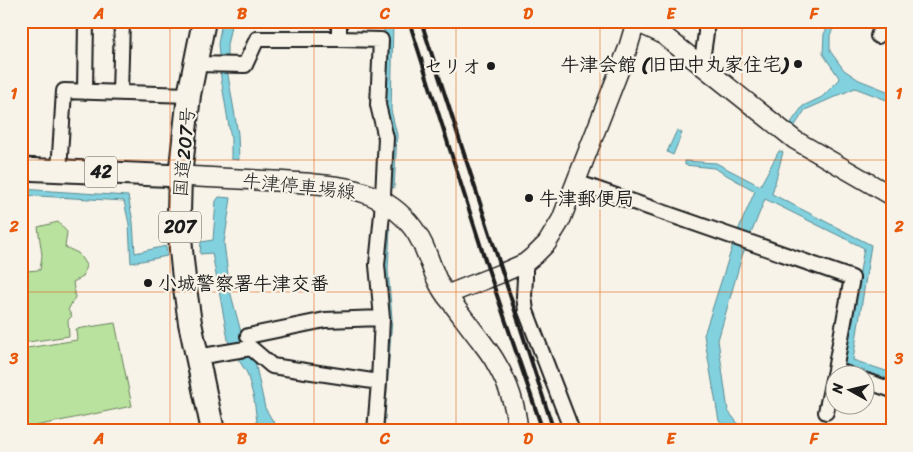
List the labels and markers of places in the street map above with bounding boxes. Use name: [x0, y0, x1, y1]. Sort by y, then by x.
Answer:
place label: 牛津会館 (旧田中丸家住宅): [561, 48, 789, 81]
place label: セリオ: [424, 50, 481, 83]
marker: 牛津会館 (旧田中丸家住宅): [792, 58, 804, 70]
marker: セリオ: [485, 60, 497, 72]
place label: 牛津郵便局: [539, 182, 634, 215]
marker: 牛津郵便局: [523, 192, 535, 204]
place label: 小城警察署牛津交番: [158, 267, 329, 300]
marker: 小城警察署牛津交番: [142, 277, 154, 289]

